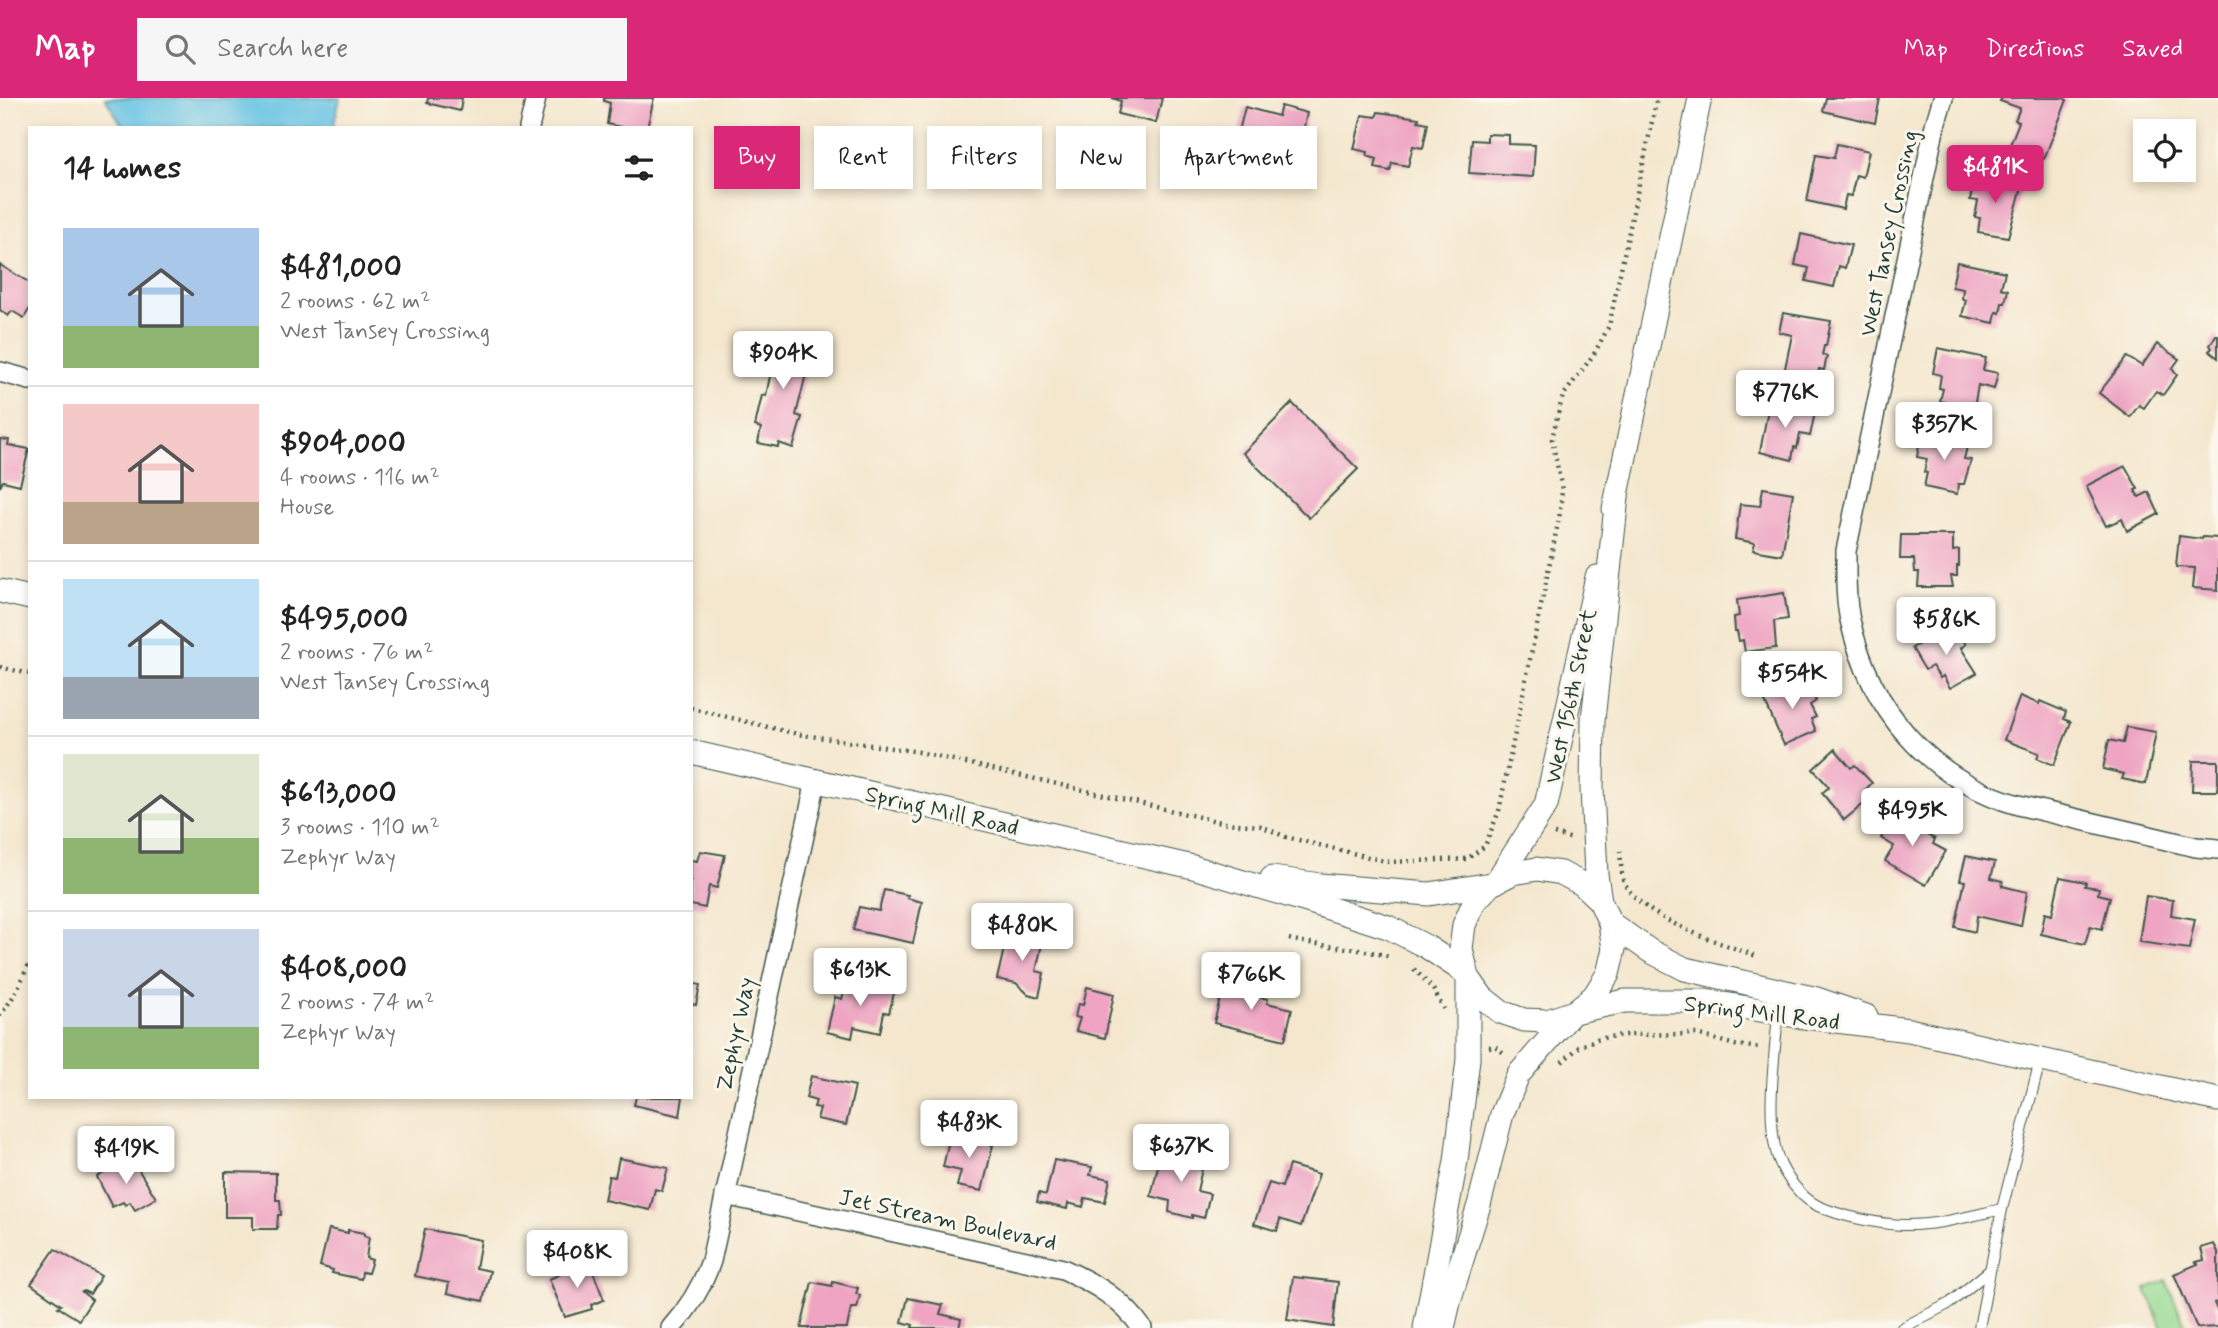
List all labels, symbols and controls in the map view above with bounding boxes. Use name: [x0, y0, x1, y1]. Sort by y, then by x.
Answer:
search box: [137, 18, 627, 81]
text: Map: [35, 27, 95, 71]
icon: search: [161, 30, 199, 68]
text: Search here: [217, 32, 348, 66]
text: Map: [1904, 34, 1948, 65]
text: Directions: [1986, 34, 2084, 65]
text: Saved: [2122, 34, 2183, 65]
map controls: [2133, 119, 2196, 182]
button: locate: [2133, 119, 2196, 182]
chip: Buy: [714, 126, 800, 189]
chip: Rent: [814, 126, 913, 189]
chip: Filters: [927, 126, 1042, 189]
chip: New: [1056, 126, 1146, 189]
chip: Apartment: [1160, 126, 1317, 189]
street label: West Tansey Crossing: [1853, 128, 1926, 339]
pin: $481K: [1946, 146, 2044, 205]
text: 14 homes: [63, 149, 181, 188]
icon: filters: [620, 149, 658, 187]
text: $481K: [1963, 153, 2027, 183]
text: $481,000: [280, 248, 402, 287]
icon: home: [119, 256, 203, 340]
text: 2 rooms · 62 m²: [280, 287, 431, 317]
text: West Tansey Crossing: [280, 317, 490, 347]
pin: $904K: [734, 331, 832, 391]
text: $904K: [749, 339, 817, 369]
pin: $776K: [1736, 370, 1834, 430]
text: $776K: [1752, 378, 1818, 408]
pin: $357K: [1895, 402, 1993, 462]
text: $357K: [1911, 410, 1977, 440]
text: $904,000: [280, 424, 406, 463]
icon: home: [119, 432, 203, 516]
text: 4 rooms · 116 m²: [280, 463, 440, 493]
text: House: [280, 493, 334, 523]
pin: $586K: [1897, 598, 1995, 657]
text: $495,000: [280, 599, 408, 638]
text: $586K: [1913, 605, 1980, 635]
street label: West 156th Street: [1539, 606, 1605, 787]
icon: home: [119, 607, 203, 691]
text: 2 rooms · 76 m²: [280, 638, 433, 668]
pin: $554K: [1743, 652, 1841, 711]
text: $554K: [1757, 659, 1827, 689]
text: West Tansey Crossing: [280, 668, 490, 698]
text: $613,000: [280, 774, 397, 813]
street label: Spring Mill Road: [861, 780, 1021, 846]
icon: home: [119, 782, 203, 866]
pin: $495K: [1863, 788, 1961, 848]
text: $495K: [1877, 796, 1947, 826]
text: 3 rooms · 110 m²: [280, 813, 440, 843]
text: Zephyr Way: [280, 843, 396, 873]
pin: $480K: [973, 904, 1071, 963]
text: $480K: [987, 911, 1057, 941]
pin: $613K: [811, 948, 909, 1008]
text: $408,000: [280, 949, 407, 988]
pin: $766K: [1202, 953, 1300, 1012]
text: $613K: [830, 956, 890, 986]
icon: home: [119, 957, 203, 1041]
text: $766K: [1217, 960, 1285, 990]
street label: Zephyr Way: [710, 975, 764, 1094]
text: 2 rooms · 74 m²: [280, 988, 435, 1018]
street label: Spring Mill Road: [1682, 990, 1841, 1040]
text: Zephyr Way: [280, 1018, 396, 1048]
pin: $483K: [920, 1100, 1018, 1160]
text: $483K: [936, 1108, 1002, 1138]
pin: $637K: [1132, 1124, 1230, 1184]
pin: $419K: [77, 1126, 175, 1186]
text: $637K: [1149, 1132, 1213, 1162]
text: $419K: [93, 1134, 159, 1164]
street label: Jet Stream Boulevard: [836, 1183, 1059, 1259]
pin: $408K: [528, 1230, 626, 1290]
text: $408K: [543, 1238, 611, 1268]

